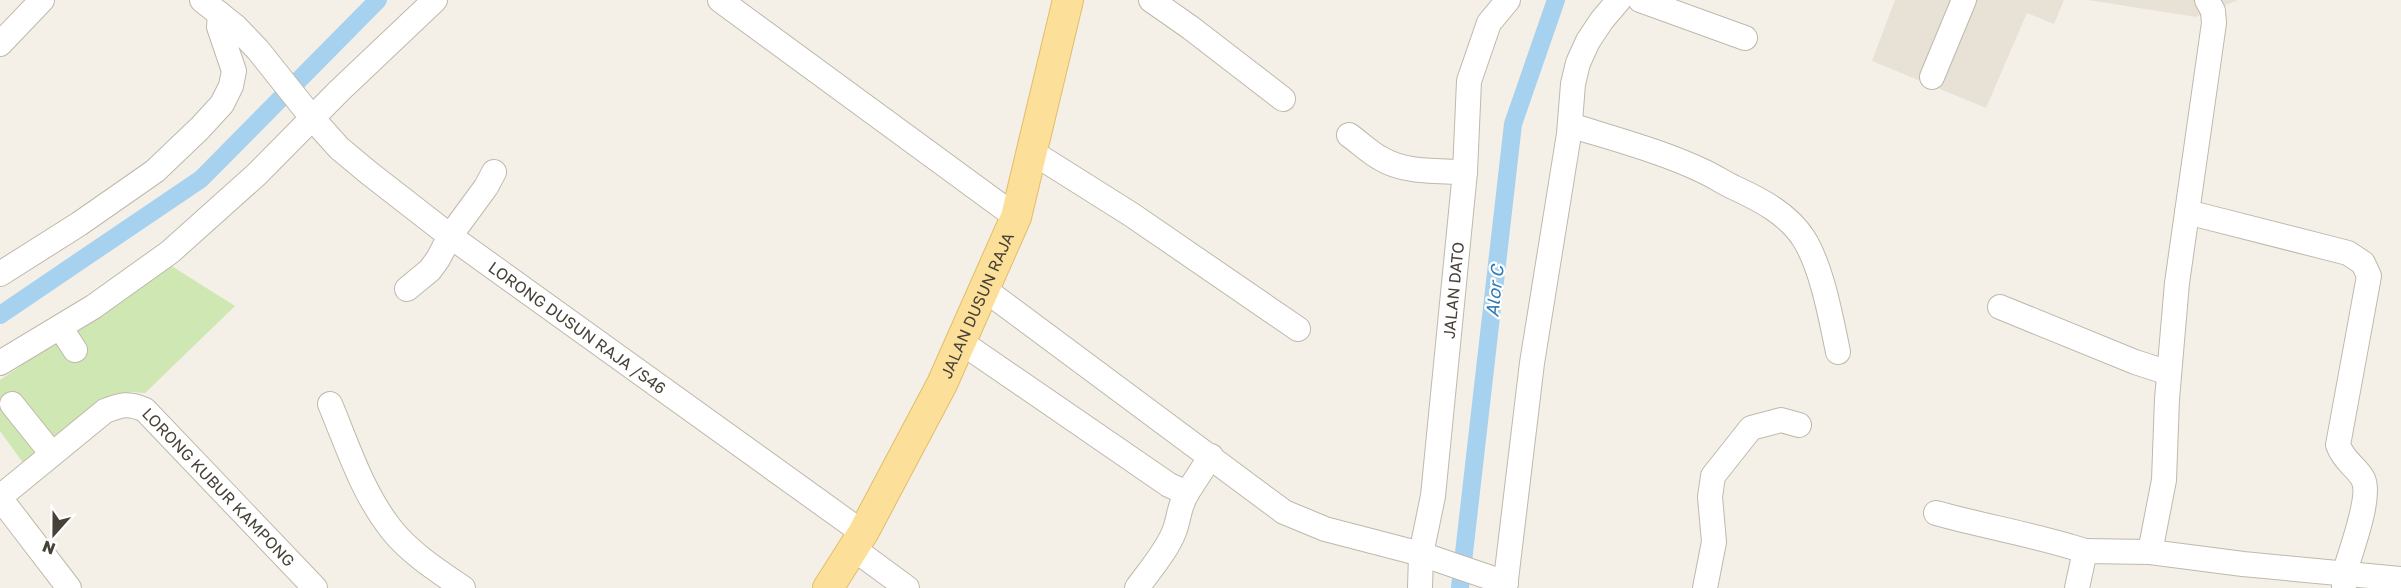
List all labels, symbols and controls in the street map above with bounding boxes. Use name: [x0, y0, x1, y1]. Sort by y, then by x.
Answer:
street label: JALAN DUSUN RAJA: [936, 229, 1018, 381]
street label: JALAN DATO: [1439, 241, 1468, 340]
street label: LORONG DUSUN RAJA /S46: [485, 257, 670, 398]
water label: Alor C: [1480, 262, 1508, 318]
street label: LORONG KUBUR KAMPONG: [138, 403, 299, 571]
north arrow: [24, 504, 84, 564]
text: N: [39, 536, 58, 560]

